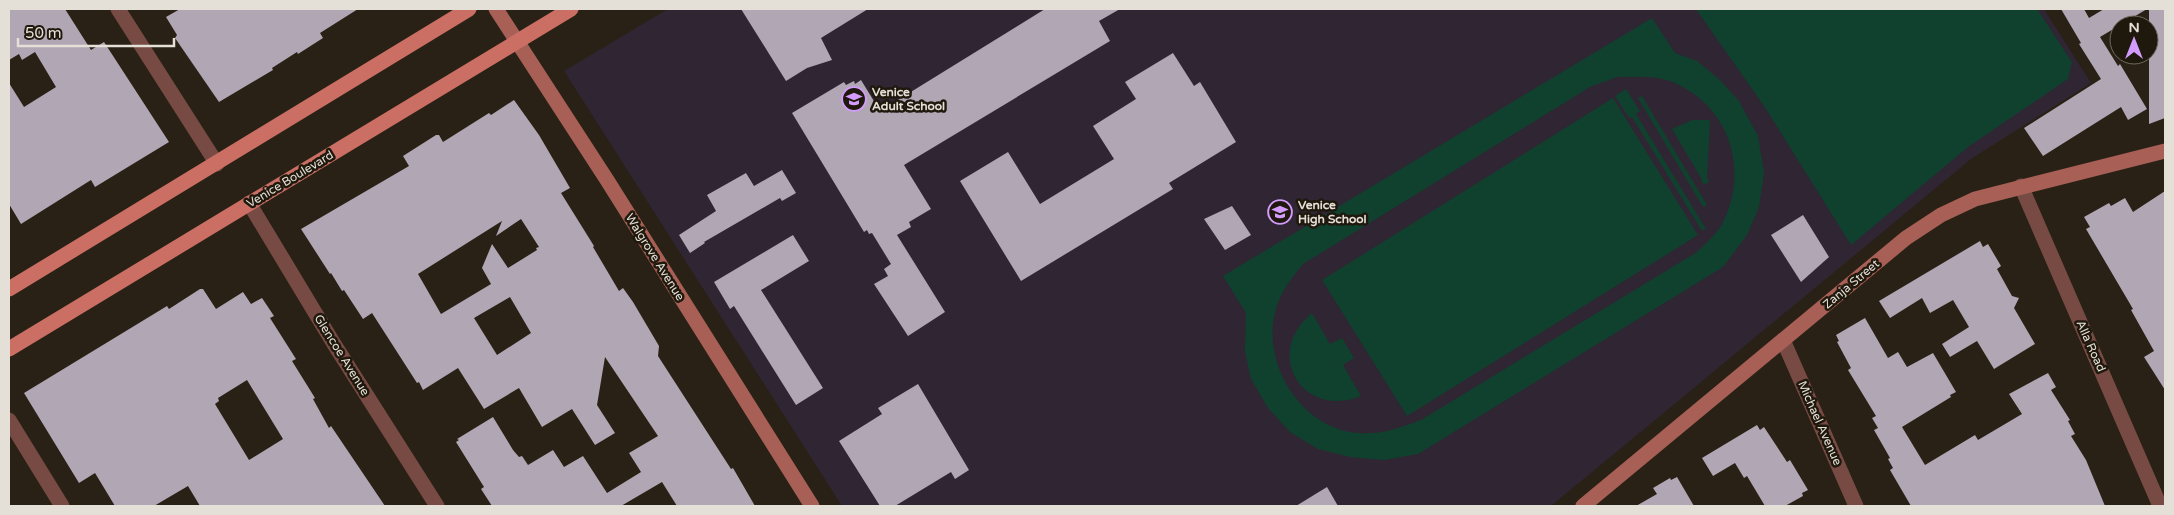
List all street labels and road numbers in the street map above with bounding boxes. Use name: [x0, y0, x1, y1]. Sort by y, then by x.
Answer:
street label: Venice Boulevard: [244, 148, 336, 210]
street label: Walgrove Avenue: [623, 211, 687, 303]
street label: Zanja Street: [1820, 256, 1882, 312]
street label: Glencoe Avenue: [312, 312, 373, 398]
street label: Alla Road: [2073, 318, 2109, 374]
street label: Michael Avenue: [1795, 379, 1845, 467]

